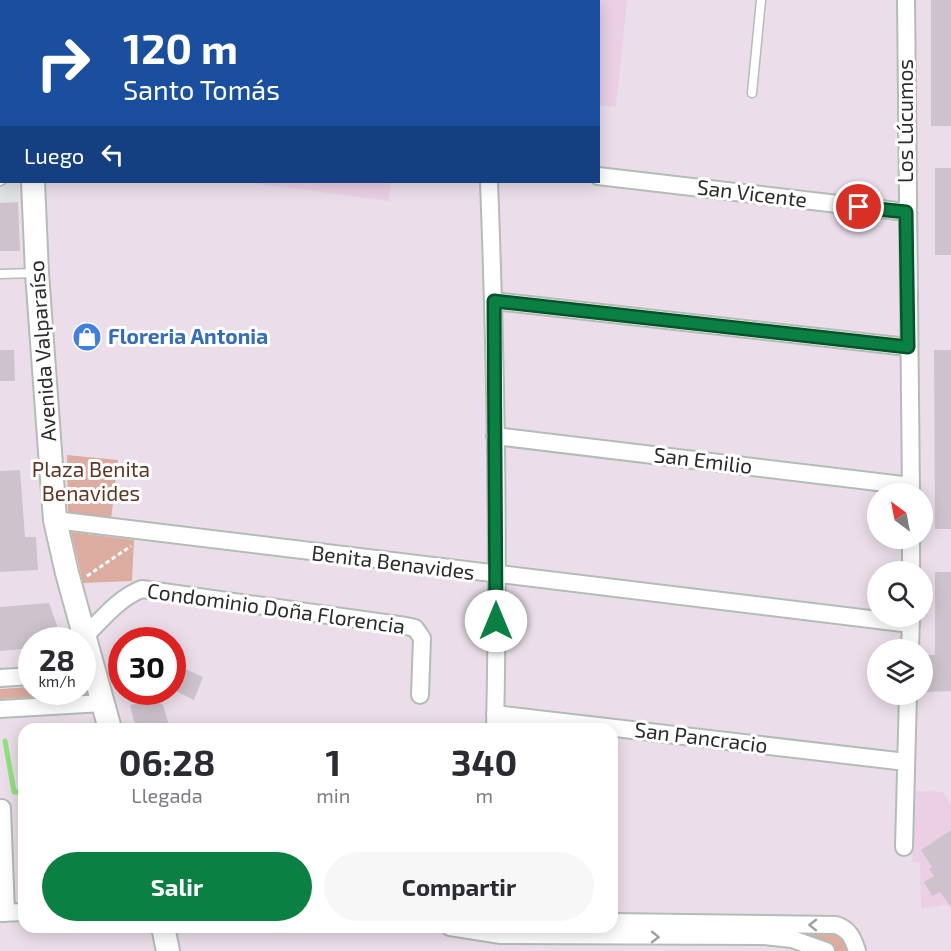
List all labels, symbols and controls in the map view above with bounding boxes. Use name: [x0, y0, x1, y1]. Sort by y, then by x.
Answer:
text: 120 m: [123, 22, 238, 72]
icon: right: [24, 24, 102, 102]
street label: Los Lúcumos: [892, 59, 917, 183]
text: Santo Tomás: [123, 73, 280, 105]
icon: left: [96, 138, 129, 171]
text: Luego: [24, 142, 84, 168]
street label: San Vicente: [696, 173, 809, 212]
pin: [833, 181, 884, 232]
icon: arrive: [842, 190, 875, 223]
street label: Avenida Valparaíso: [23, 260, 60, 443]
shop icon: Floreria Antonia: [71, 321, 103, 353]
place label: Floreria Antonia: [108, 323, 268, 348]
street label: San Emilio: [653, 441, 754, 478]
park label: Plaza Benita Benavides: [32, 456, 150, 505]
north arrow: [867, 483, 933, 549]
map controls: [867, 483, 933, 705]
street label: Benita Benavides: [310, 539, 476, 584]
button: search: [867, 561, 933, 627]
street label: Condominio Doña Florencia: [146, 577, 407, 638]
position arrow: [464, 589, 528, 653]
speed limit sign: 30: [108, 627, 186, 705]
button: layers: [867, 639, 933, 705]
text: 28: [39, 641, 75, 677]
text: km/h: [38, 672, 76, 690]
street label: San Pancracio: [633, 716, 769, 757]
text: 06:28: [119, 740, 215, 783]
text: 1: [325, 740, 341, 783]
text: 340: [451, 740, 517, 783]
text: Llegada: [131, 783, 203, 807]
text: min: [316, 783, 350, 807]
text: m: [475, 783, 493, 807]
button: Salir: [42, 852, 312, 921]
button: Compartir: [324, 852, 594, 921]
one-way arrow: [809, 918, 818, 931]
one-way arrow: [650, 931, 659, 943]

